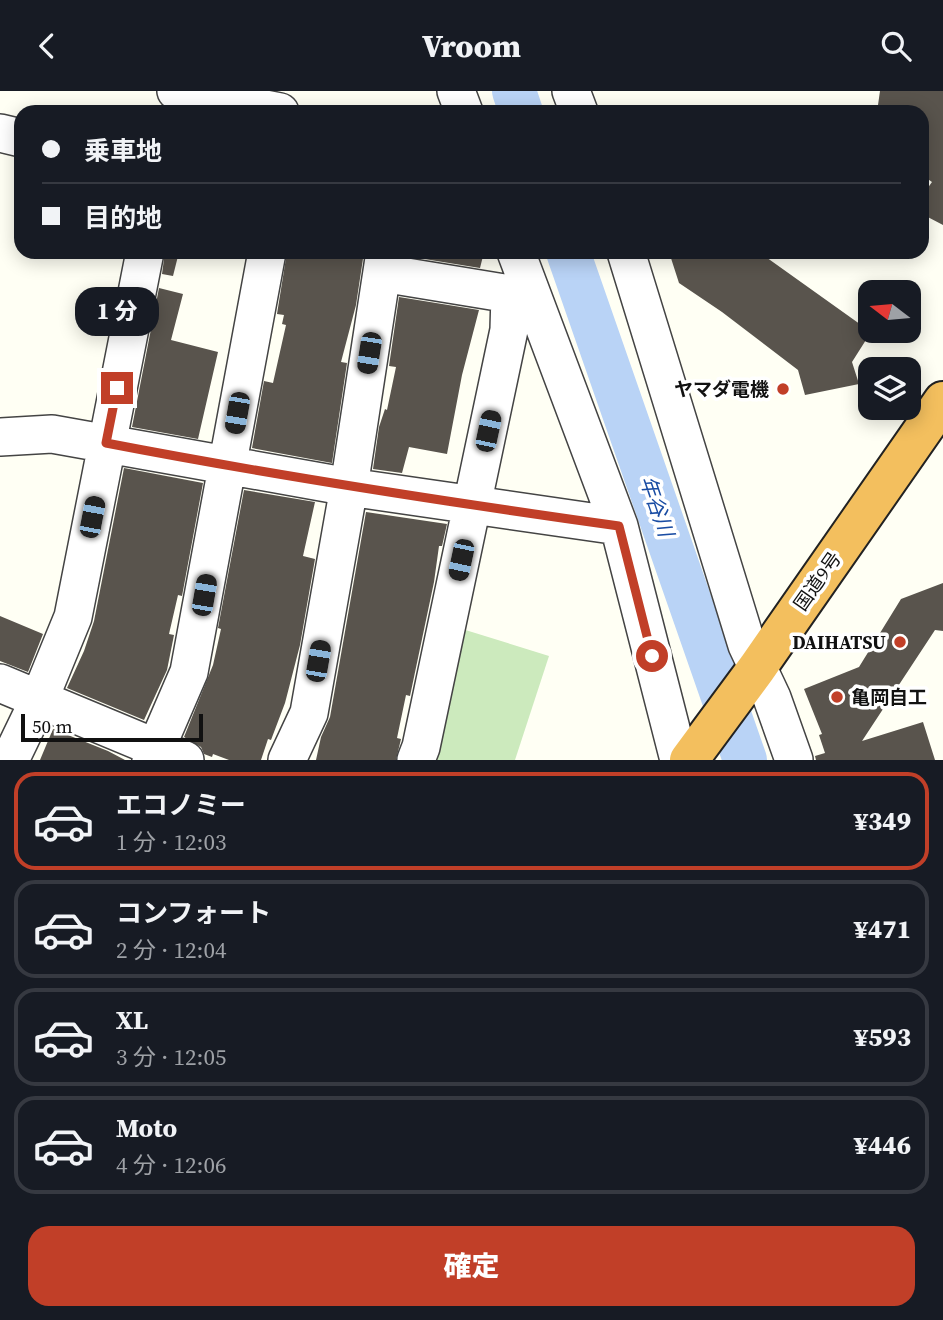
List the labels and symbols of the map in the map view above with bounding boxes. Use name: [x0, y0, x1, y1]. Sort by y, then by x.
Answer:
north arrow: [858, 280, 920, 343]
callout: 1 分: [75, 287, 159, 335]
car: [356, 331, 383, 375]
route end: [101, 372, 133, 404]
place label: ヤマダ電機: [674, 376, 769, 402]
marker: ヤマダ電機: [775, 381, 791, 397]
car: [224, 390, 251, 436]
car: [474, 408, 503, 454]
water label: 年谷川: [633, 471, 682, 542]
car: [78, 494, 107, 540]
car: [447, 537, 476, 583]
street label: 国道9号: [787, 546, 847, 616]
car: [191, 572, 218, 618]
place label: DAIHATSU: [792, 629, 886, 655]
marker: DAIHATSU: [892, 634, 908, 650]
car: [305, 638, 332, 684]
route start: [636, 640, 668, 672]
place label: 亀岡自工: [851, 684, 927, 710]
marker: 亀岡自工: [829, 689, 845, 705]
scale bar: [21, 711, 203, 743]

